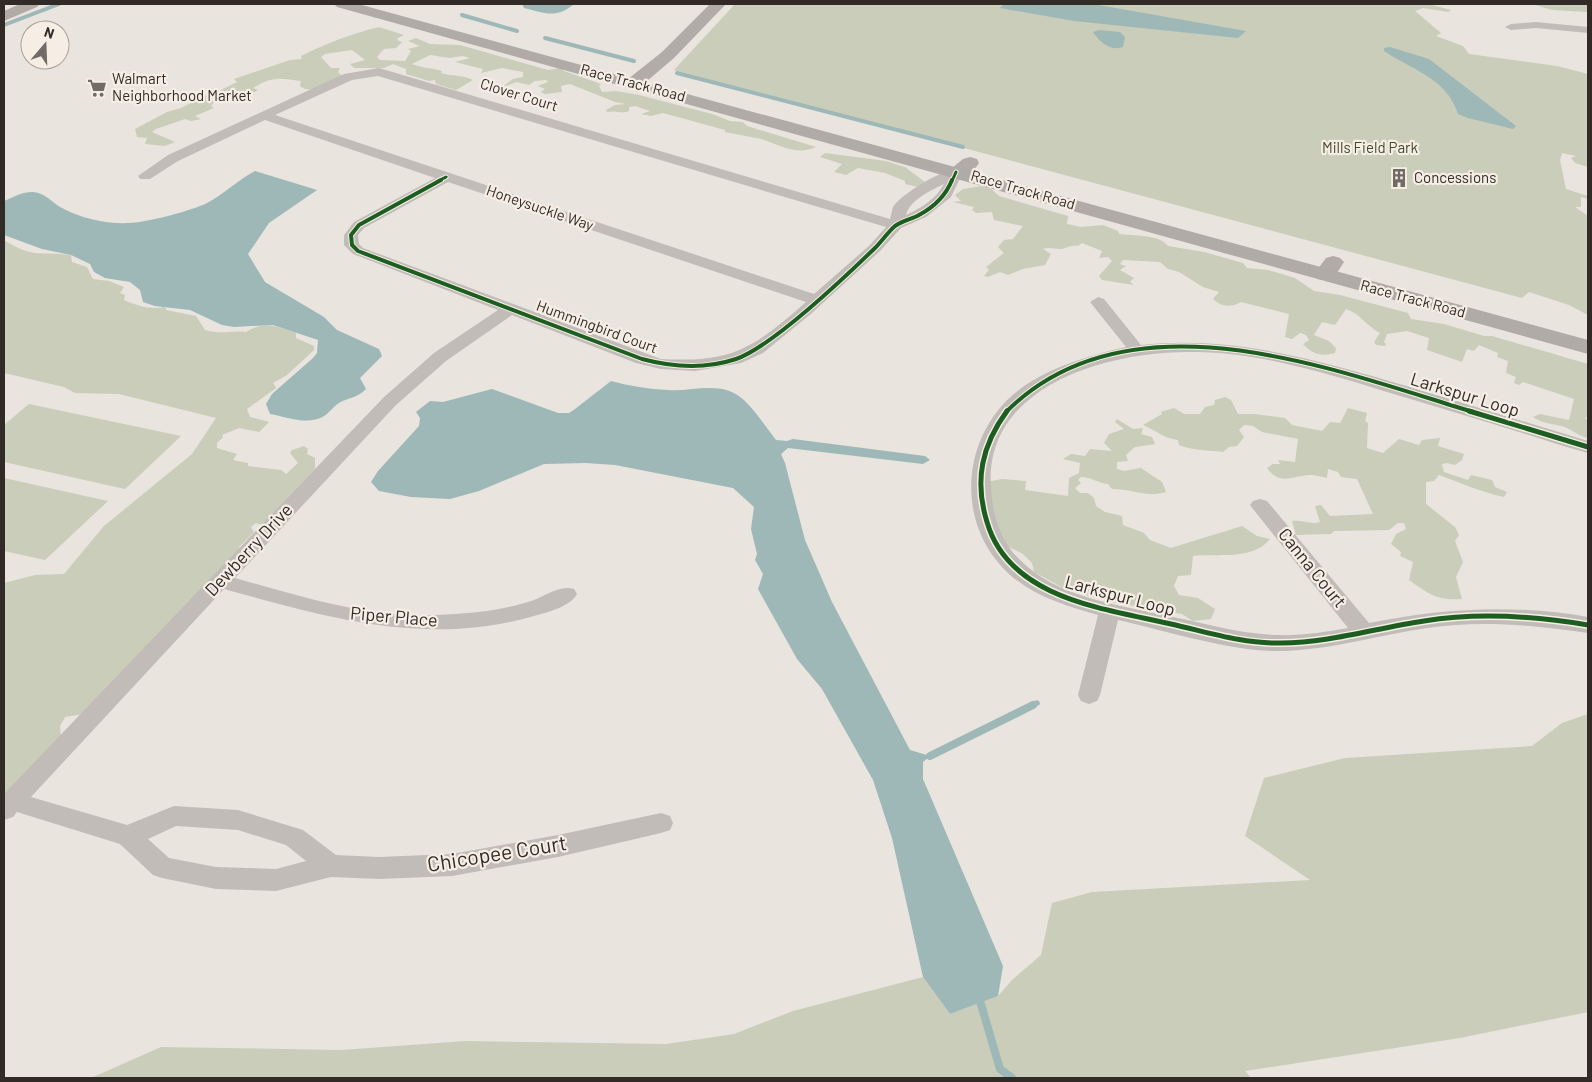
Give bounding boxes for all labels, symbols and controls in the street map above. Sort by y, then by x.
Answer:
north arrow [20,20,70,70]
text: N [42,23,57,42]
street label: Race Track Road [579,59,688,105]
place label: Walmart Neighborhood Market [112,69,252,104]
street label: Clover Court [478,74,560,114]
supermarket icon: Walmart Neighborhood Market [86,77,108,99]
park label: Mills Field Park [1322,138,1419,156]
street label: Race Track Road [969,166,1078,213]
building icon: Concessions [1388,167,1410,189]
place label: Concessions [1414,168,1496,186]
street label: Honeysuckle Way [484,180,596,234]
street label: Race Track Road [1359,275,1468,321]
street label: Hummingbird Court [534,296,660,356]
street label: Larkspur Loop [1408,367,1523,421]
street label: Dewberry Drive [200,499,297,600]
street label: Canna Court [1274,523,1352,612]
street label: Larkspur Loop [1063,570,1178,620]
street label: Piper Place [349,601,439,631]
street label: Chicopee Court [425,829,568,876]

